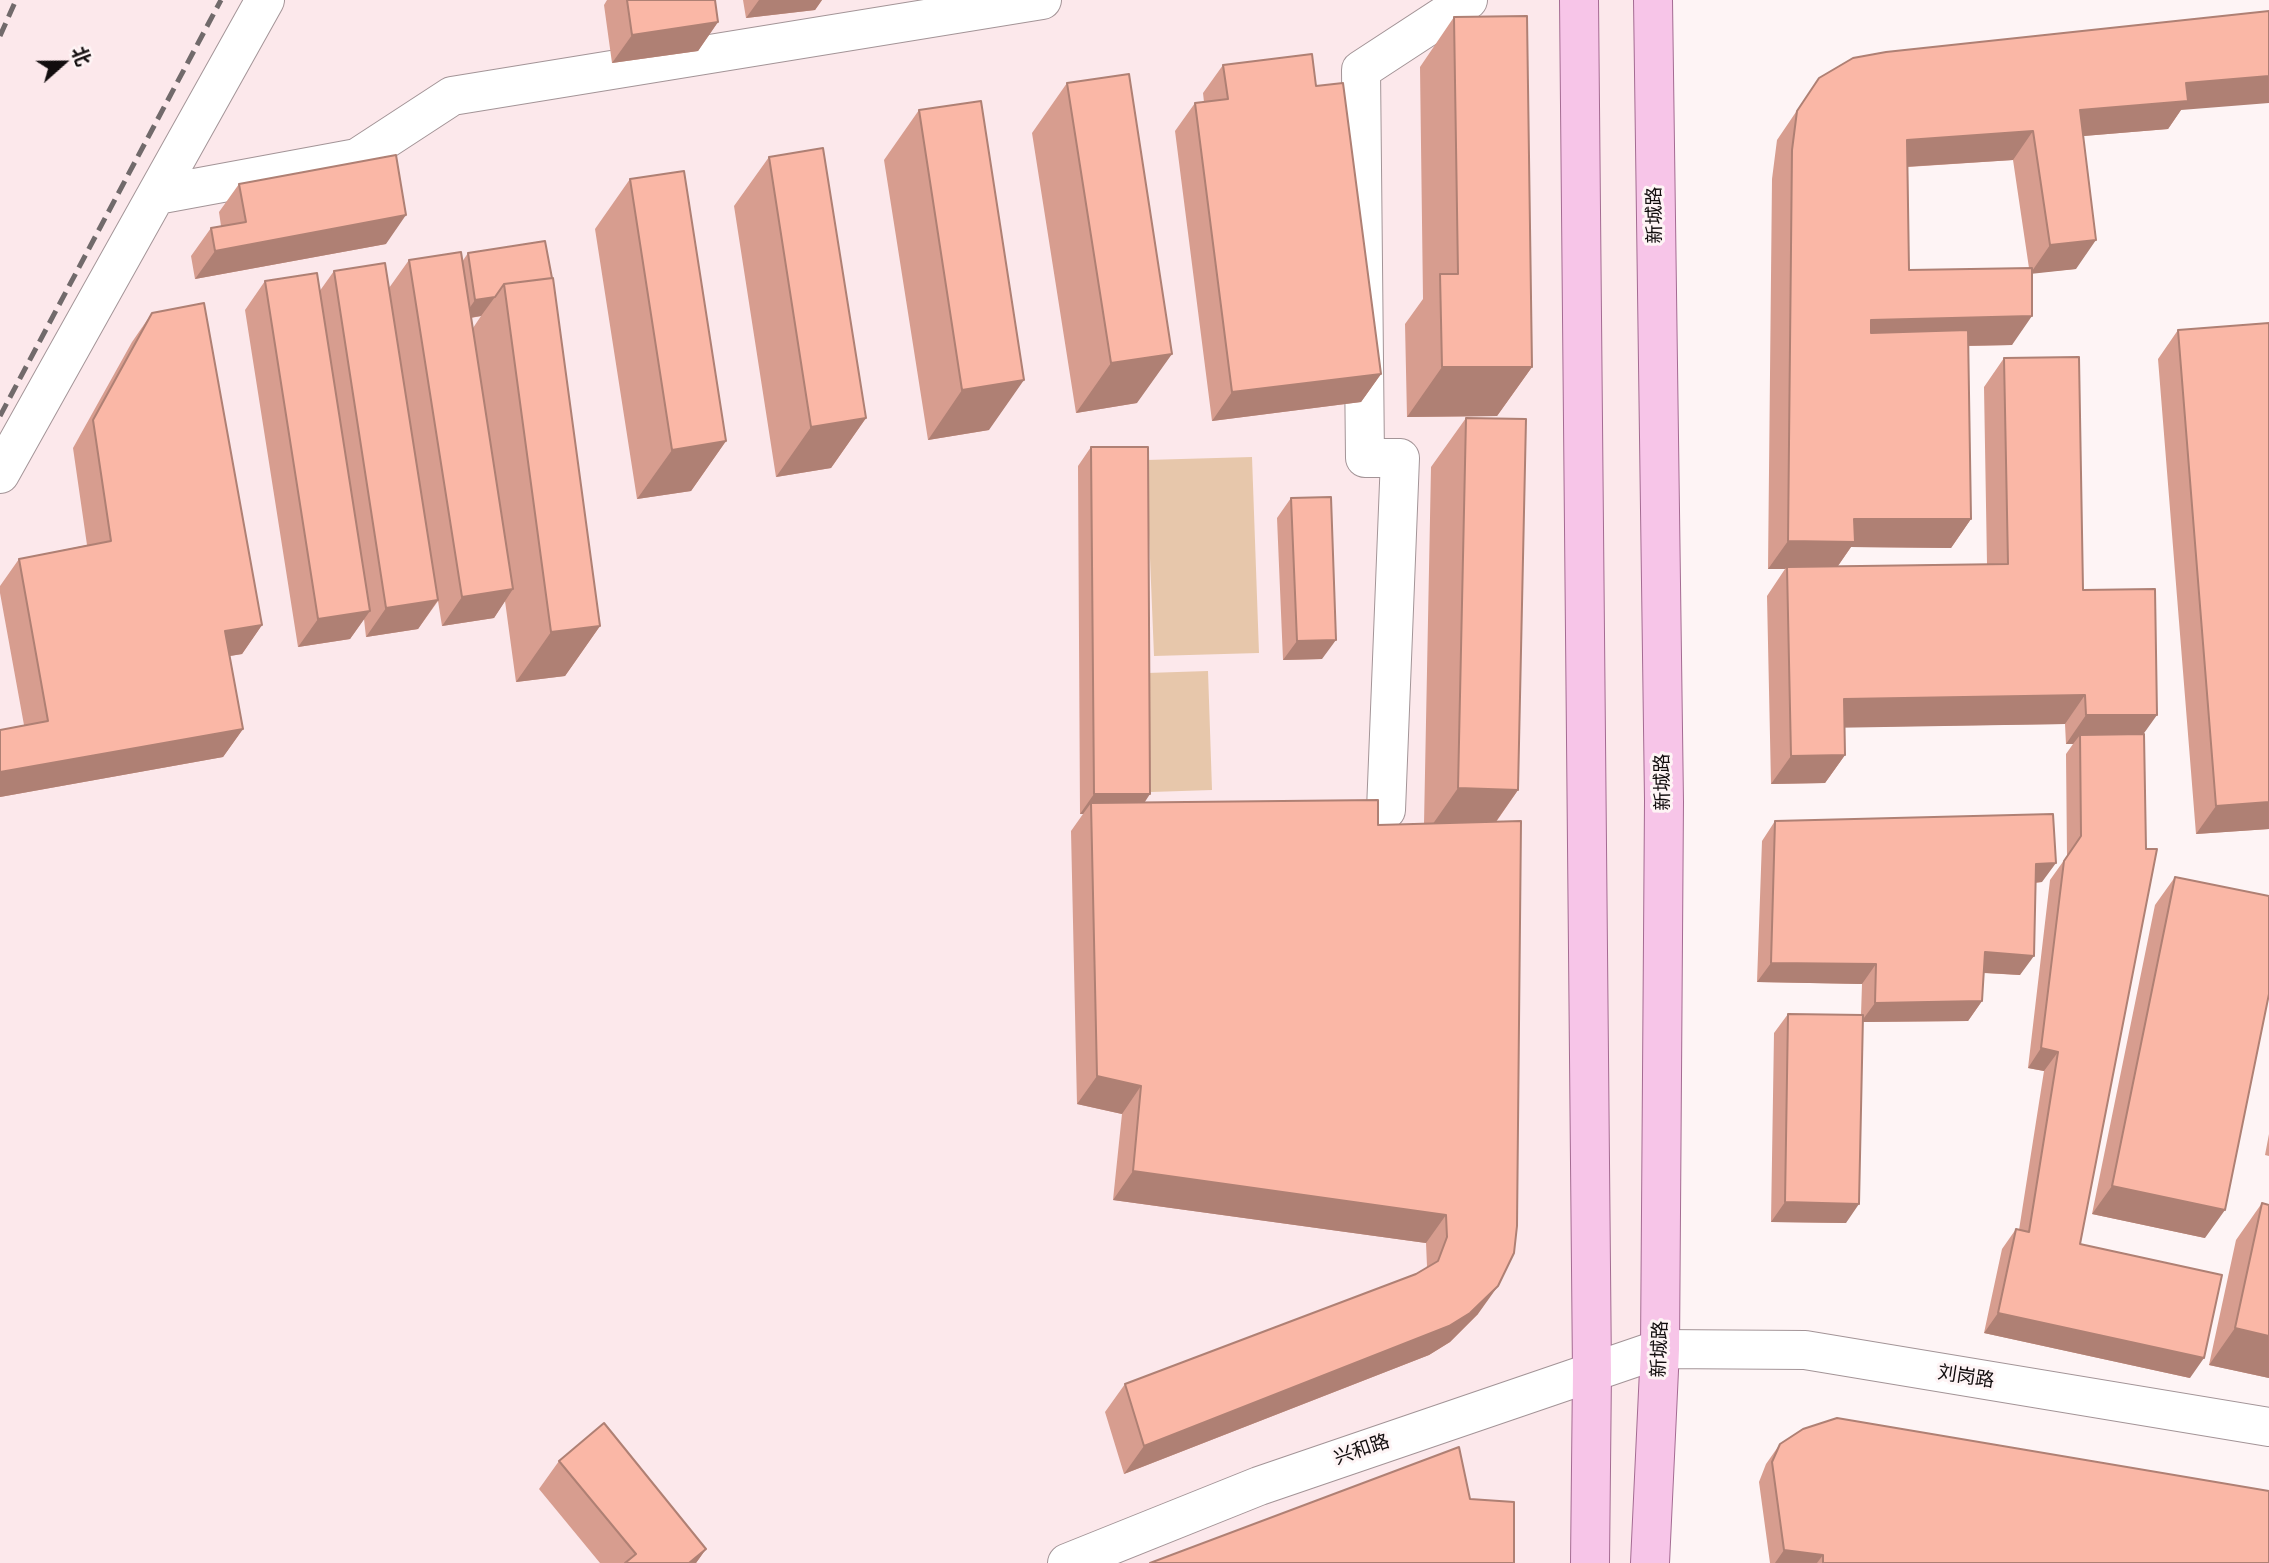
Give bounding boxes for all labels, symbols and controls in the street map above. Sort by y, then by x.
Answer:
north arrow [28,28,98,98]
text: 北 [66,42,99,69]
street label: 新城路 [1643,186,1667,244]
street label: 新城路 [1651,753,1675,811]
street label: 新城路 [1648,1320,1672,1378]
street label: 刘岗路 [1936,1361,1996,1393]
street label: 兴和路 [1331,1430,1393,1470]

